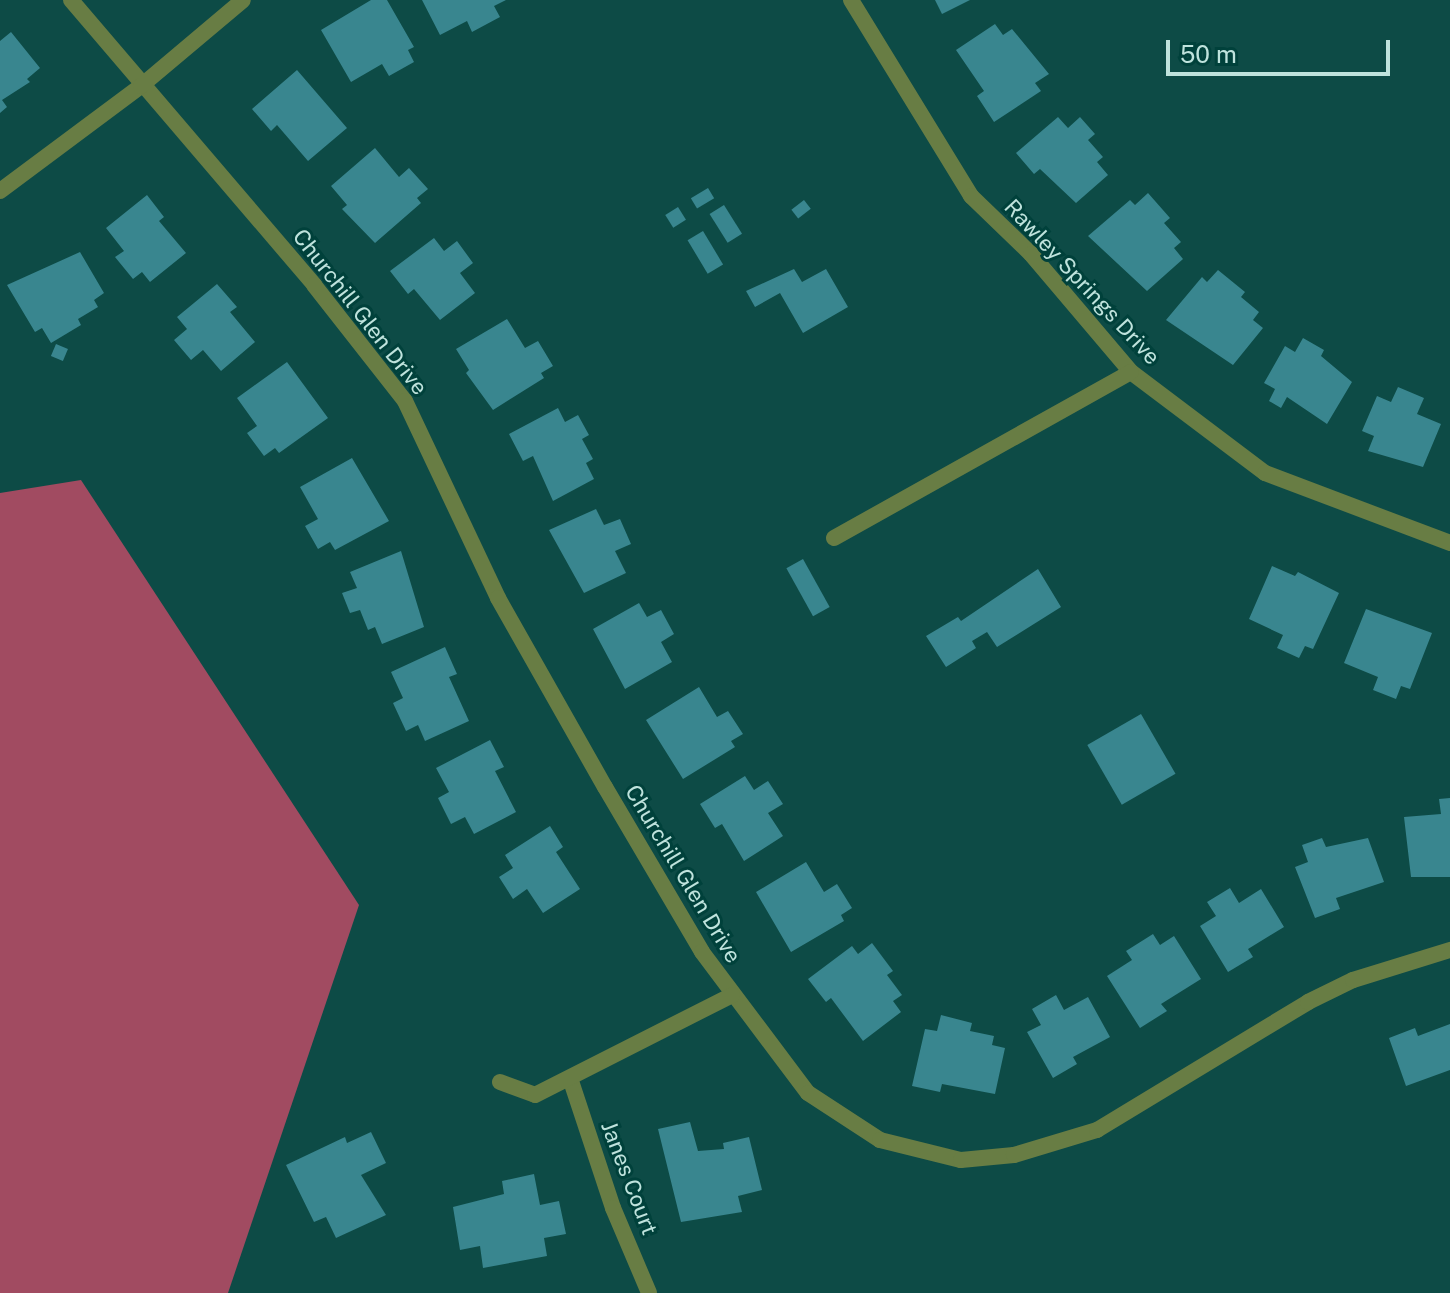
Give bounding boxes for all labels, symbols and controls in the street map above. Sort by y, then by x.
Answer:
scale bar [1170,24,1394,74]
text: 50 m [1180,40,1237,68]
street label: Rawley Springs Drive [999,194,1165,370]
street label: Churchill Glen Drive [287,224,433,400]
street label: Churchill Glen Drive [619,780,747,968]
street label: Janes Court [595,1117,663,1239]

